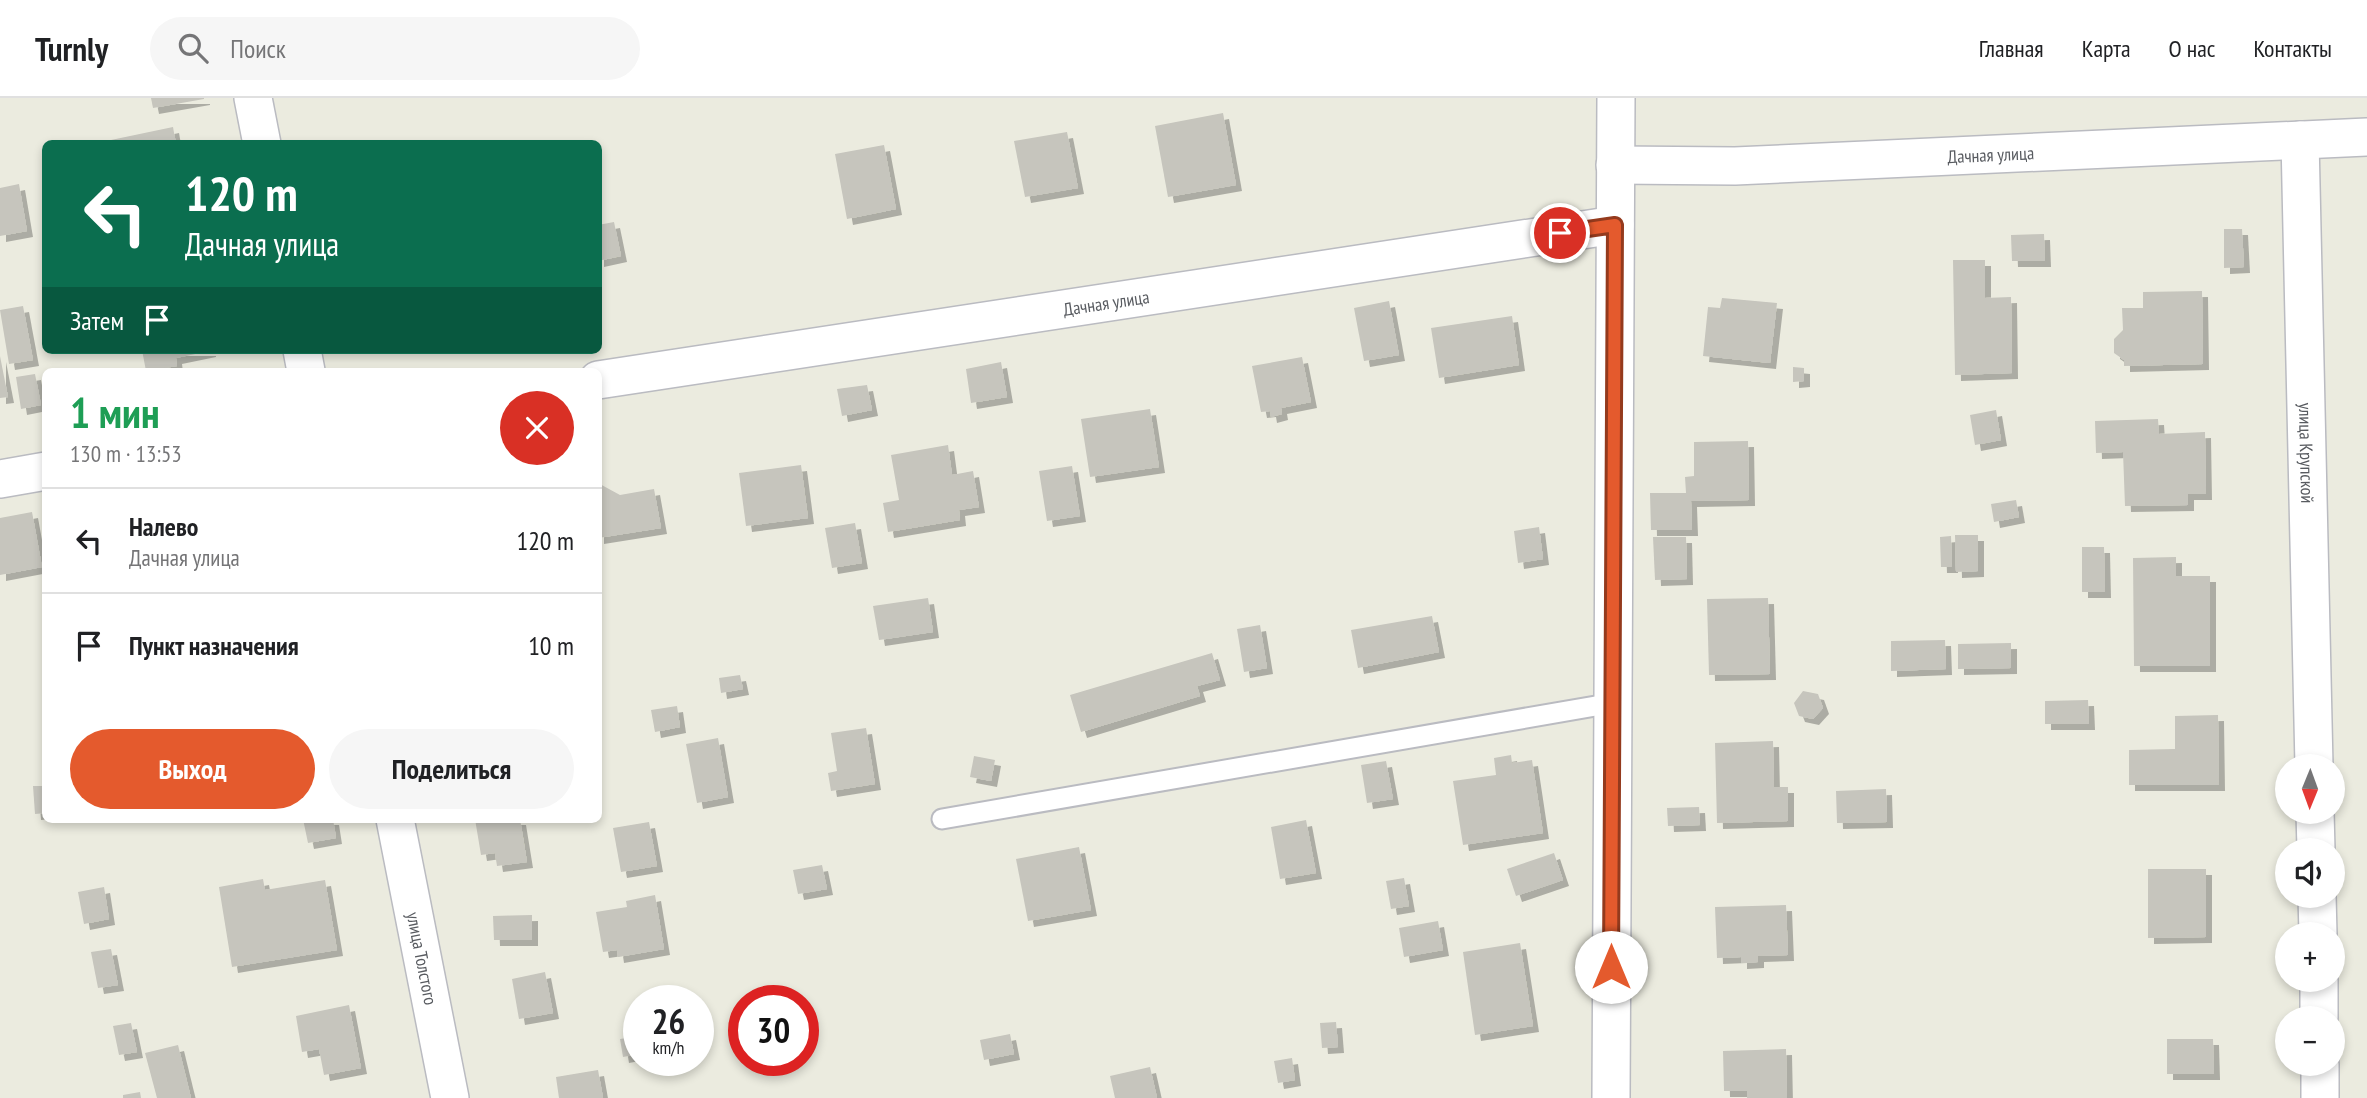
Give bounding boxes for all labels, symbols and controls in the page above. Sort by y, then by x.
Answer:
search box [150,17,640,80]
text: Turnly [35,27,108,70]
icon: search [174,29,212,67]
text: Поиск [230,32,286,65]
text: Главная [1979,33,2044,64]
text: Карта [2082,33,2131,64]
text: О нас [2169,33,2215,64]
text: Контакты [2253,33,2332,64]
street label: Дачная улица [1947,141,2035,168]
text: 120 m [185,161,298,225]
icon: left [70,168,161,259]
pin [1530,203,1590,263]
icon: arrive [1541,214,1579,252]
text: Дачная улица [185,223,339,265]
street label: Дачная улица [1062,285,1151,320]
icon: arrive [138,301,176,339]
text: Затем [70,304,124,337]
text: 1 мин [70,385,160,440]
button: close [500,391,574,465]
street label: улица Крупской [2294,402,2320,504]
text: 130 m · 13:53 [70,439,182,468]
text: Налево [129,510,198,543]
icon: left [70,522,108,560]
text: 120 m [516,524,574,557]
text: Дачная улица [129,543,240,572]
icon: arrive [70,627,108,665]
text: Пункт назначения [129,629,299,662]
text: 10 m [528,629,574,662]
button: Выход [70,729,315,809]
button: Поделиться [329,729,574,809]
north arrow [2275,754,2345,824]
map controls [2275,754,2345,1076]
button: sound [2275,838,2345,908]
street label: улица Толстого [402,910,443,1007]
button: + [2275,922,2345,992]
position arrow [1574,930,1648,1004]
speed limit sign: 30 [728,985,819,1076]
text: 26 [652,998,685,1044]
button: − [2275,1006,2345,1076]
text: km/h [653,1036,684,1059]

